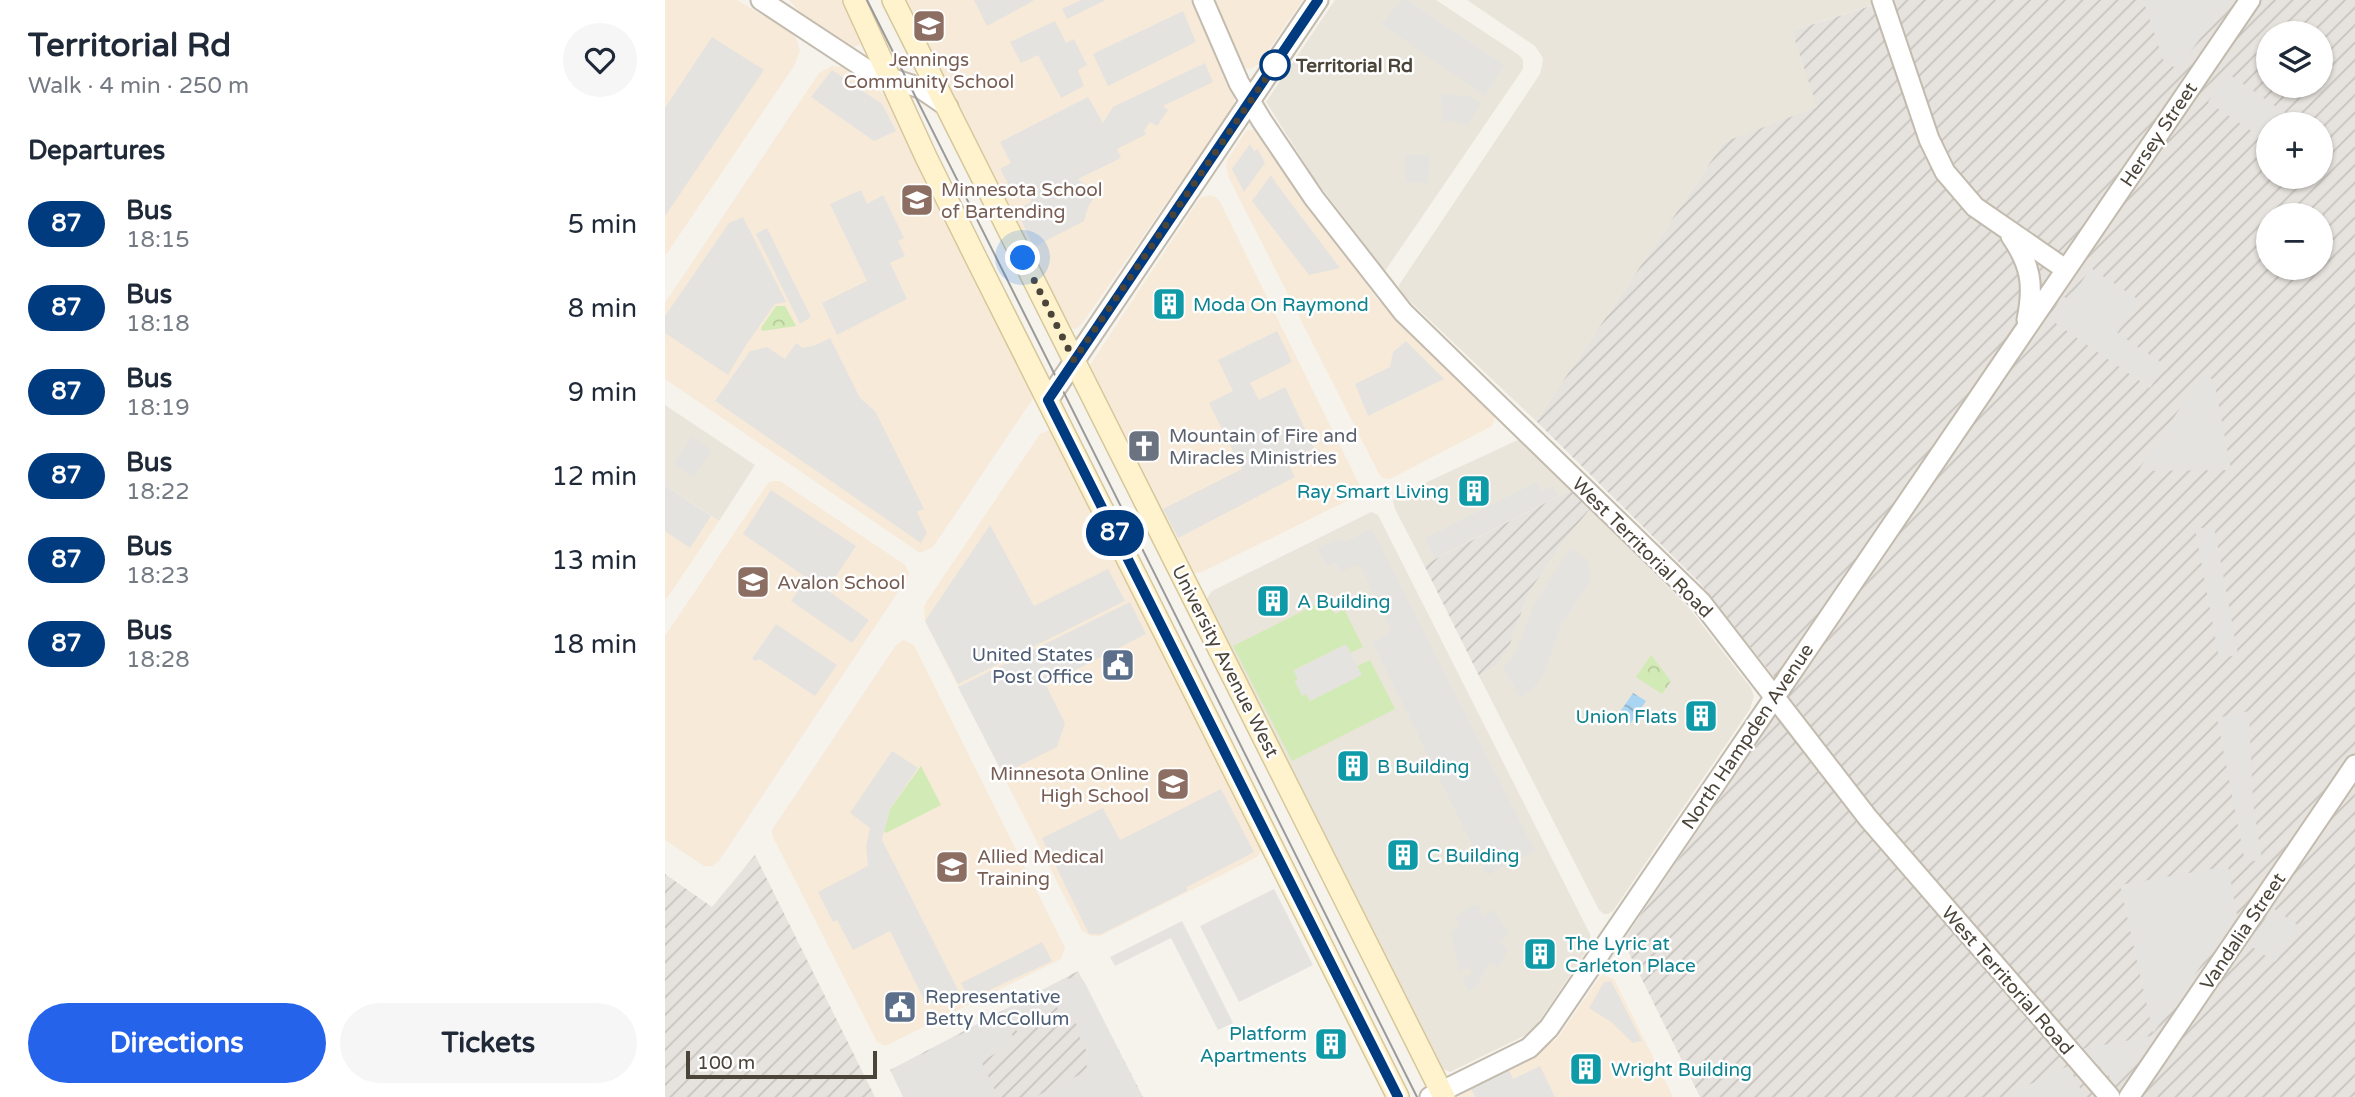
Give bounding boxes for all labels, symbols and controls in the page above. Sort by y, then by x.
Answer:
school or university icon: Jennings Community School [910,7,948,45]
map controls [2256,21,2333,280]
button: layers [2256,21,2333,98]
button: heart [563,23,637,97]
text: Territorial Rd [28,26,231,65]
place label: Jennings Community School [844,49,1014,93]
marker: Territorial Rd [1260,50,1290,80]
place label: Territorial Rd [1295,55,1413,77]
text: Walk · 4 min · 250 m [28,72,249,100]
street label: Hersey Street [2116,78,2202,191]
button: + [2256,112,2333,189]
text: Departures [28,135,165,166]
place label: Minnesota School of Bartending [941,179,1103,223]
school or university icon: Minnesota School of Bartending [898,181,936,219]
text: Bus [126,195,172,226]
button: − [2256,203,2333,280]
text: 87 [51,209,82,238]
text: 5 min [568,209,637,240]
text: 18:15 [126,226,190,254]
your location [1005,240,1040,275]
text: Bus [126,279,172,310]
building icon: Moda On Raymond [1150,285,1188,323]
text: 87 [51,293,82,322]
text: 8 min [568,293,637,324]
place label: Moda On Raymond [1193,294,1369,316]
text: 18:18 [126,310,190,338]
text: Bus [126,363,172,394]
text: 87 [51,377,82,406]
text: 9 min [568,377,637,408]
text: 18:19 [126,394,190,422]
place label: Mountain of Fire and Miracles Ministries [1169,425,1357,469]
church icon: Mountain of Fire and Miracles Ministries [1125,427,1163,465]
text: Bus [126,447,172,478]
text: 87 [51,461,82,490]
text: 12 min [551,461,637,492]
building icon: Ray Smart Living [1455,472,1493,510]
street label: West Territorial Road [1568,473,1717,622]
text: 18:22 [126,478,190,506]
place label: Ray Smart Living [1297,481,1449,503]
line badge: 87 [1084,510,1147,556]
text: 87 [1100,518,1130,547]
text: Bus [126,531,172,562]
text: 87 [51,545,82,574]
text: 13 min [551,545,637,576]
text: 18:23 [126,562,190,590]
street label: University Avenue West [1167,562,1283,761]
school or university icon: Avalon School [734,563,772,601]
place label: Avalon School [777,572,905,594]
building icon: A Building [1254,582,1292,620]
place label: A Building [1297,591,1390,613]
text: Bus [126,615,172,646]
text: 87 [51,629,82,658]
text: 18 min [551,629,637,660]
street label: North Hampden Avenue [1677,639,1818,834]
place label: United States Post Office [972,644,1093,688]
text: 18:28 [126,646,190,674]
public building icon: United States Post Office [1099,646,1137,684]
building icon: Union Flats [1682,697,1720,735]
place label: Union Flats [1576,706,1677,728]
building icon: B Building [1334,747,1372,785]
place label: B Building [1377,756,1469,778]
place label: Minnesota Online High School [990,763,1149,807]
school or university icon: Minnesota Online High School [1154,765,1192,803]
building icon: C Building [1384,836,1422,874]
place label: C Building [1427,845,1520,867]
place label: Allied Medical Training [977,846,1104,890]
school or university icon: Allied Medical Training [933,848,971,886]
street label: Vandalia Street [2196,869,2290,994]
street label: West Territorial Road [1937,902,2078,1059]
place label: The Lyric at Carleton Place [1565,933,1696,977]
building icon: The Lyric at Carleton Place [1521,935,1559,973]
place label: Representative Betty McCollum [925,986,1069,1030]
public building icon: Representative Betty McCollum [881,988,919,1026]
button: Directions [28,1003,326,1083]
button: Tickets [340,1003,637,1083]
place label: Platform Apartments [1200,1023,1307,1067]
building icon: Platform Apartments [1312,1025,1350,1063]
scale bar [686,1048,877,1080]
building icon: Wright Building [1567,1050,1605,1088]
text: 100 m [697,1052,755,1074]
place label: Wright Building [1611,1059,1752,1081]

